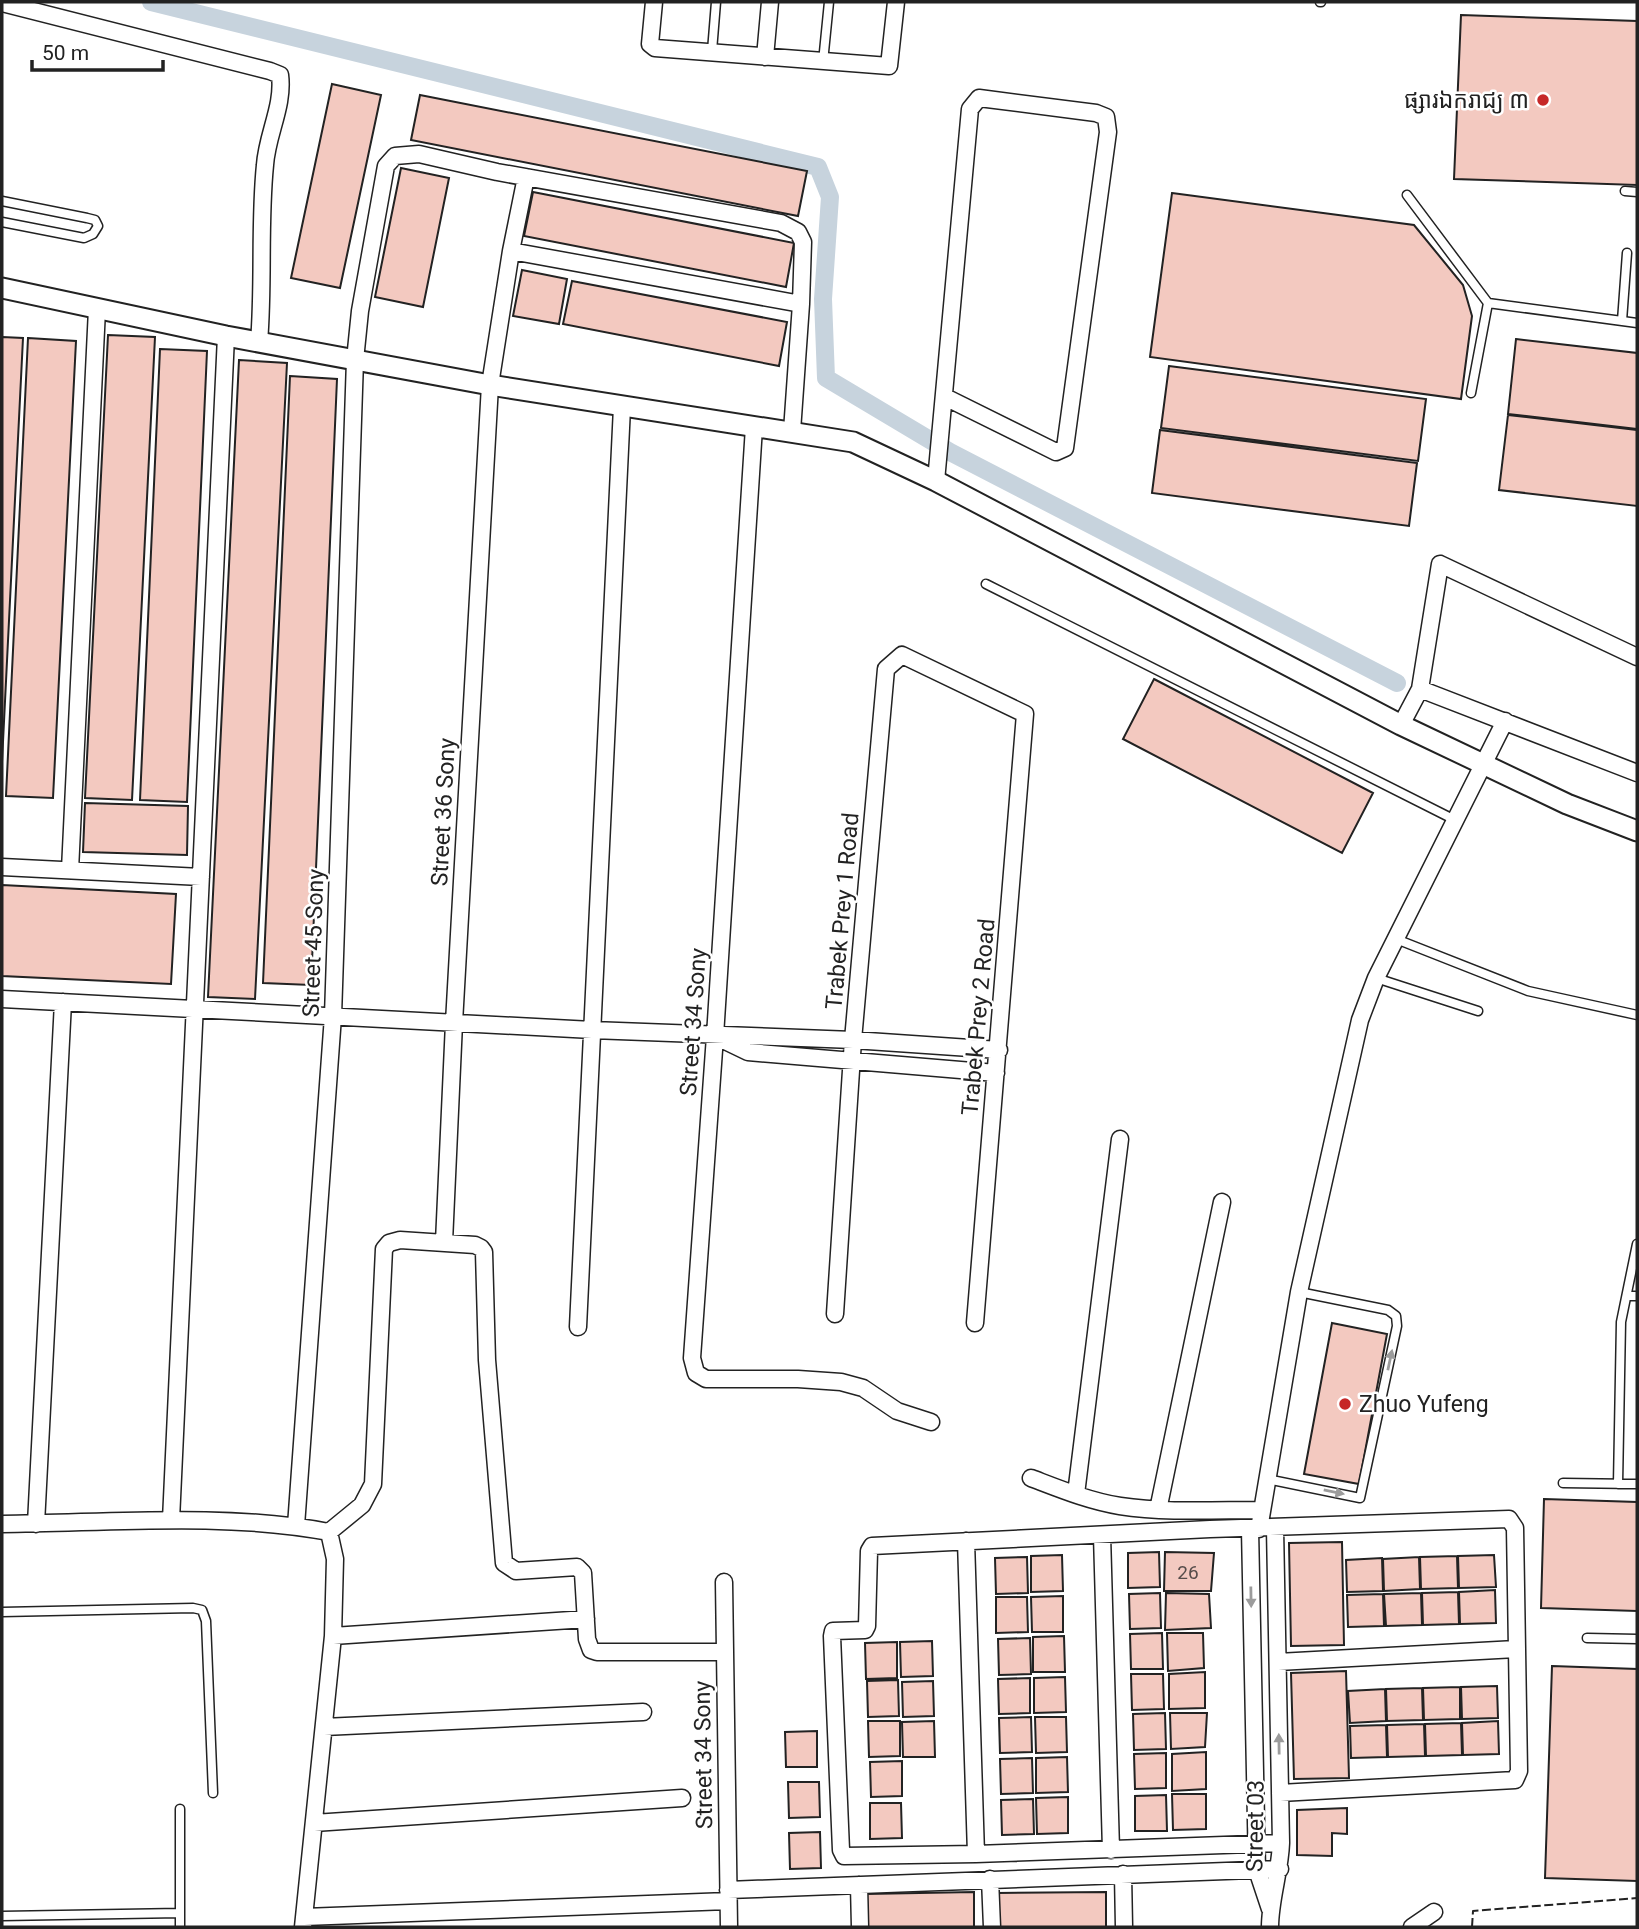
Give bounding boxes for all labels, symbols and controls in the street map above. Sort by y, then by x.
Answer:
scale bar [32,28,163,72]
text: 50 m [42,41,89,65]
place label: ផ្សារឯករាជ្យ ៣ [1404,87,1529,114]
marker: ផ្សារឯករាជ្យ ៣ [1535,92,1551,108]
street label: Street 36 Sony [426,737,461,887]
street label: Trabek Prey 1 Road [820,812,865,1011]
street label: Street 45 Sony [297,868,330,1018]
street label: Trabek Prey 2 Road [956,918,1001,1117]
street label: Street 34 Sony [675,947,712,1097]
one-way arrow [1384,1349,1395,1371]
place label: Zhuo Yufeng [1359,1391,1489,1418]
marker: Zhuo Yufeng [1337,1396,1353,1412]
one-way arrow [1323,1487,1345,1498]
house number: 26 [1177,1561,1199,1584]
one-way arrow [1246,1587,1257,1609]
street label: Street 34 Sony [689,1681,718,1829]
one-way arrow [1273,1733,1285,1755]
street label: Street 03 [1241,1780,1270,1872]

